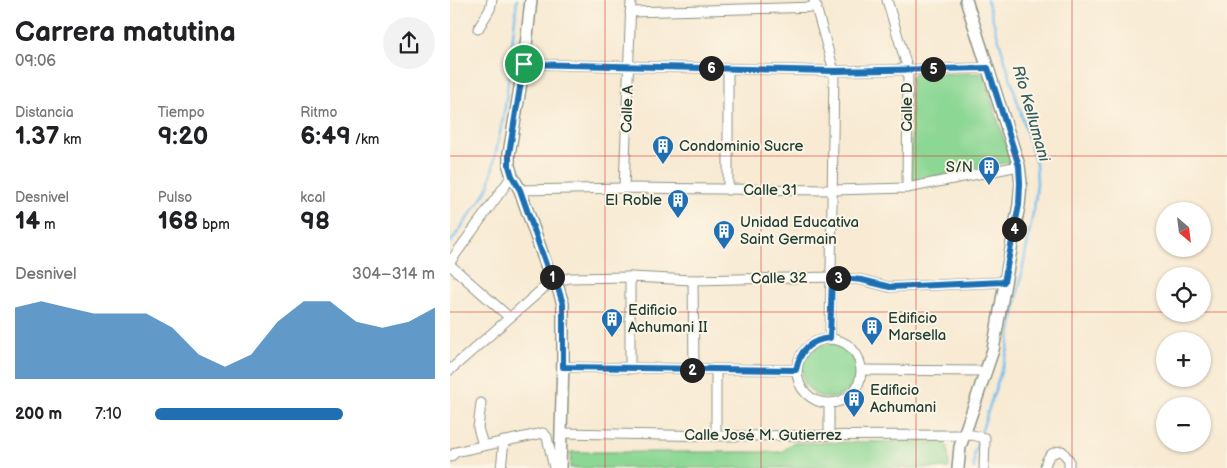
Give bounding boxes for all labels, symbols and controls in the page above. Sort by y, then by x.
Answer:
text: Carrera matutina [15,16,236,49]
button: share [383,17,435,69]
pin [503,43,545,85]
icon: arrive [510,50,538,78]
text: 09:06 [15,52,56,71]
pin: 6 [698,56,724,80]
pin: 5 [920,56,946,82]
text: 6 [707,60,716,77]
text: 5 [929,61,938,78]
water label: Río Kellumani [1008,63,1054,165]
street label: Calle D [898,82,917,132]
street label: Calle A [617,84,638,133]
text: Distancia [15,104,74,121]
text: Tiempo [158,104,205,121]
text: Ritmo [300,104,337,121]
text: 1.37 [15,121,59,152]
text: 9:20 [158,121,208,152]
text: 6:49 [300,121,351,152]
text: km [59,131,82,148]
text: /km [351,131,379,148]
building icon: Condominio Sucre [651,134,675,165]
place label: Condominio Sucre [679,137,803,156]
building icon: S/N [977,155,1001,186]
place label: S/N [946,158,973,177]
street label: Calle 31 [743,181,797,200]
building icon: El Roble [666,188,690,219]
text: Desnivel [15,189,69,206]
text: Pulso [158,189,192,206]
text: kcal [300,189,325,206]
place label: El Roble [605,191,662,210]
north arrow [1156,202,1211,258]
map controls [1156,202,1211,452]
text: 14 [15,206,40,237]
text: 168 [158,206,198,237]
text: 98 [300,206,330,237]
place label: Unidad Educativa Saint Germain [740,213,859,249]
text: m [40,216,56,233]
text: bpm [198,216,230,233]
pin: 4 [1002,216,1026,242]
building icon: Unidad Educativa Saint Germain [712,219,736,250]
text: 4 [1010,221,1019,238]
pin: 1 [540,264,564,290]
text: Desnivel [15,265,77,284]
text: 304–314 m [352,265,435,284]
pin: 3 [826,266,850,290]
button: locate [1156,267,1211,322]
text: 1 [550,269,555,286]
street label: Calle 32 [750,269,808,288]
text: 3 [834,270,843,287]
place label: Edificio Achumani II [628,301,708,337]
building icon: Edificio Achumani II [600,307,624,338]
place label: Edificio Marsella [888,309,946,345]
building icon: Edificio Marsella [860,315,884,346]
button: + [1156,332,1211,387]
pin: 2 [680,358,704,382]
text: 2 [688,362,697,379]
place label: Edificio Achumani [870,381,936,417]
building icon: Edificio Achumani [842,387,866,418]
button: − [1156,397,1211,452]
text: 200 m [15,405,62,424]
text: 7:10 [95,405,122,424]
street label: Calle José M. Gutierrez [684,426,843,445]

